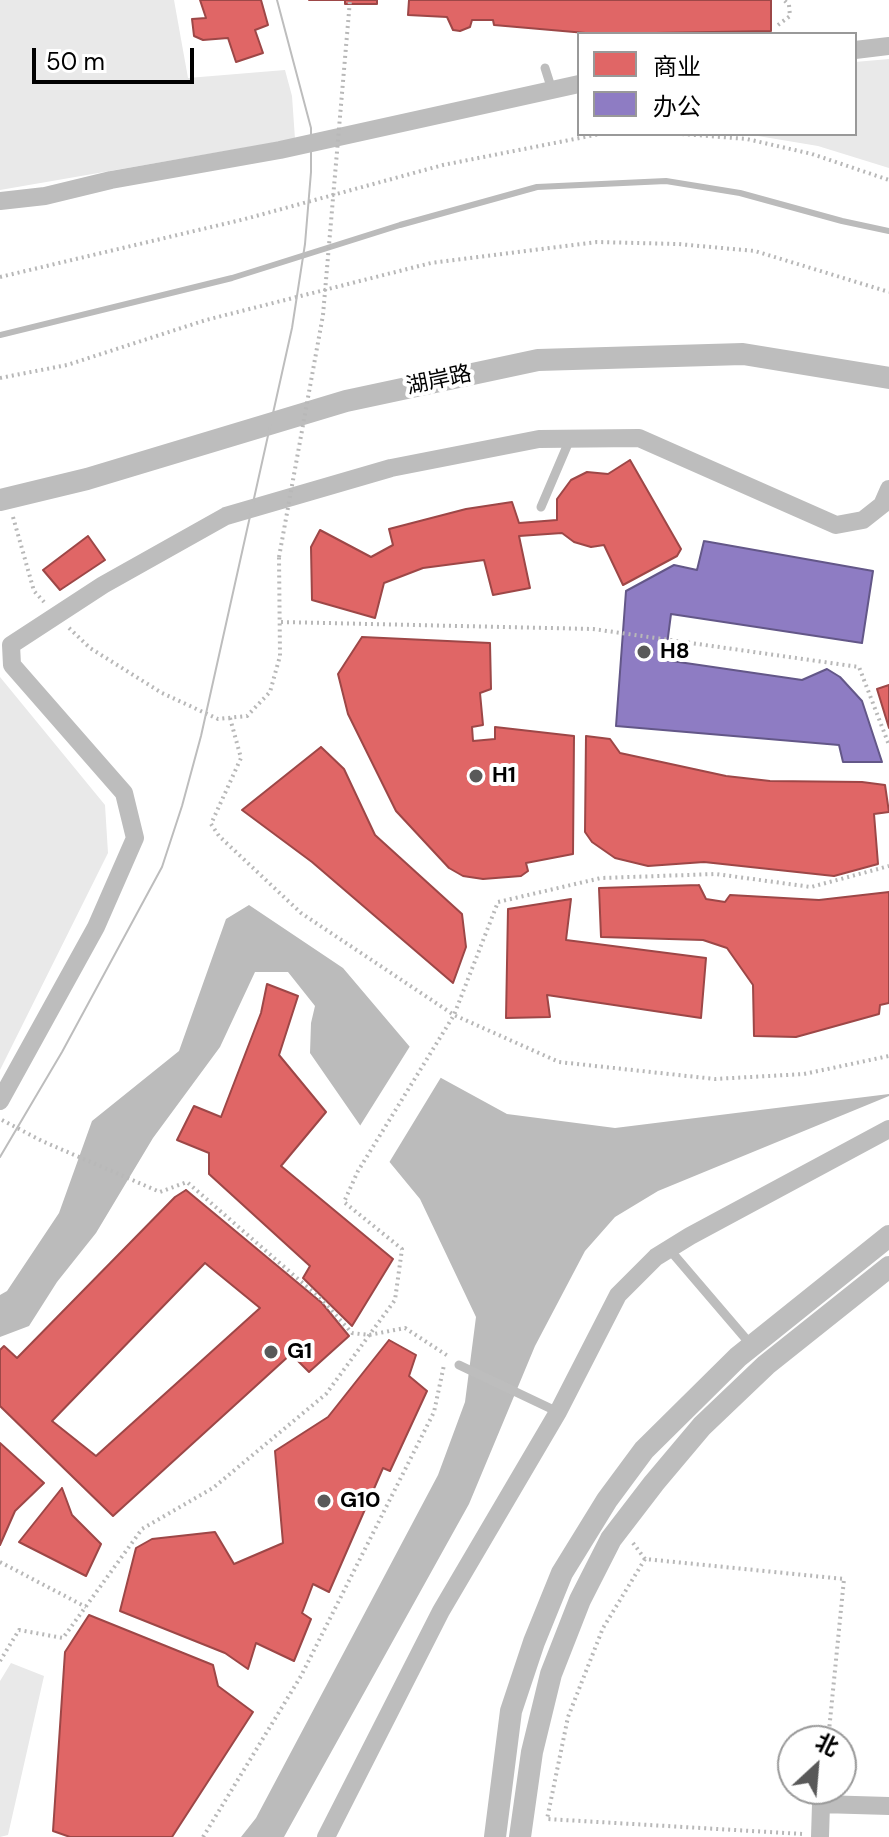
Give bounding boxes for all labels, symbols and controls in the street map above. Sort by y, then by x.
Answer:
scale bar [36,32,198,82]
legend [577,32,857,136]
text: 50 m [46,46,105,77]
text: 商业 [653,51,701,82]
text: 办公 [653,91,701,122]
street label: 湖岸路 [404,361,474,401]
place label: H8 [660,639,690,665]
marker: H8 [635,643,653,661]
place label: H1 [492,763,516,789]
marker: H1 [467,767,485,785]
place label: G1 [287,1339,312,1365]
marker: G1 [262,1343,280,1361]
place label: G10 [340,1488,381,1514]
marker: G10 [315,1492,333,1510]
north arrow [777,1725,857,1805]
text: 北 [811,1727,843,1763]

